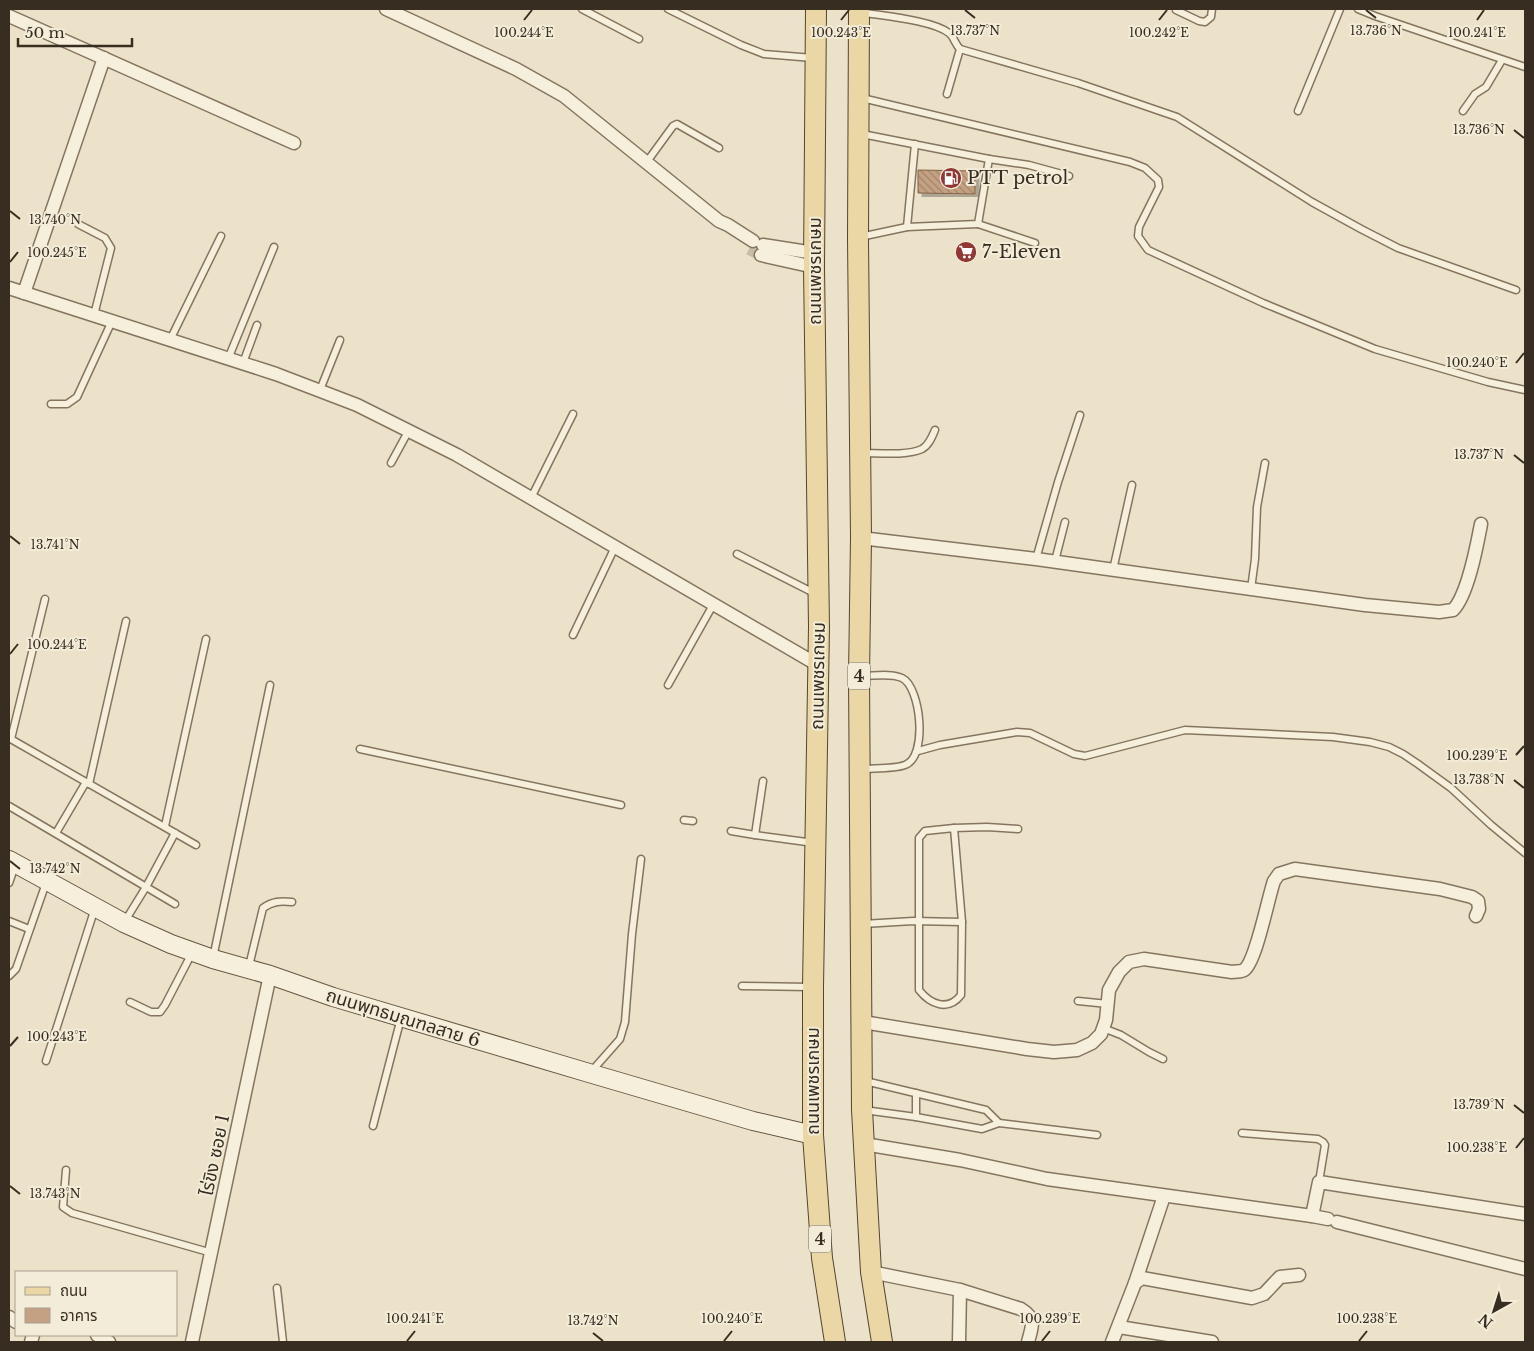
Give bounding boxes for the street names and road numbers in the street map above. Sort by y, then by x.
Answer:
street label: ถนนเพชรเกษม [804,217,826,325]
street label: ถนนเพชรเกษม [806,622,830,730]
road number: 4 [848,662,870,689]
street label: ถนนพุทธมณฑลสาย 6 [323,984,483,1052]
street label: ถนนเพชรเกษม [802,1027,824,1135]
street label: ไร่ขิง ซอย 1 [195,1112,234,1199]
road number: 4 [809,1226,831,1252]

